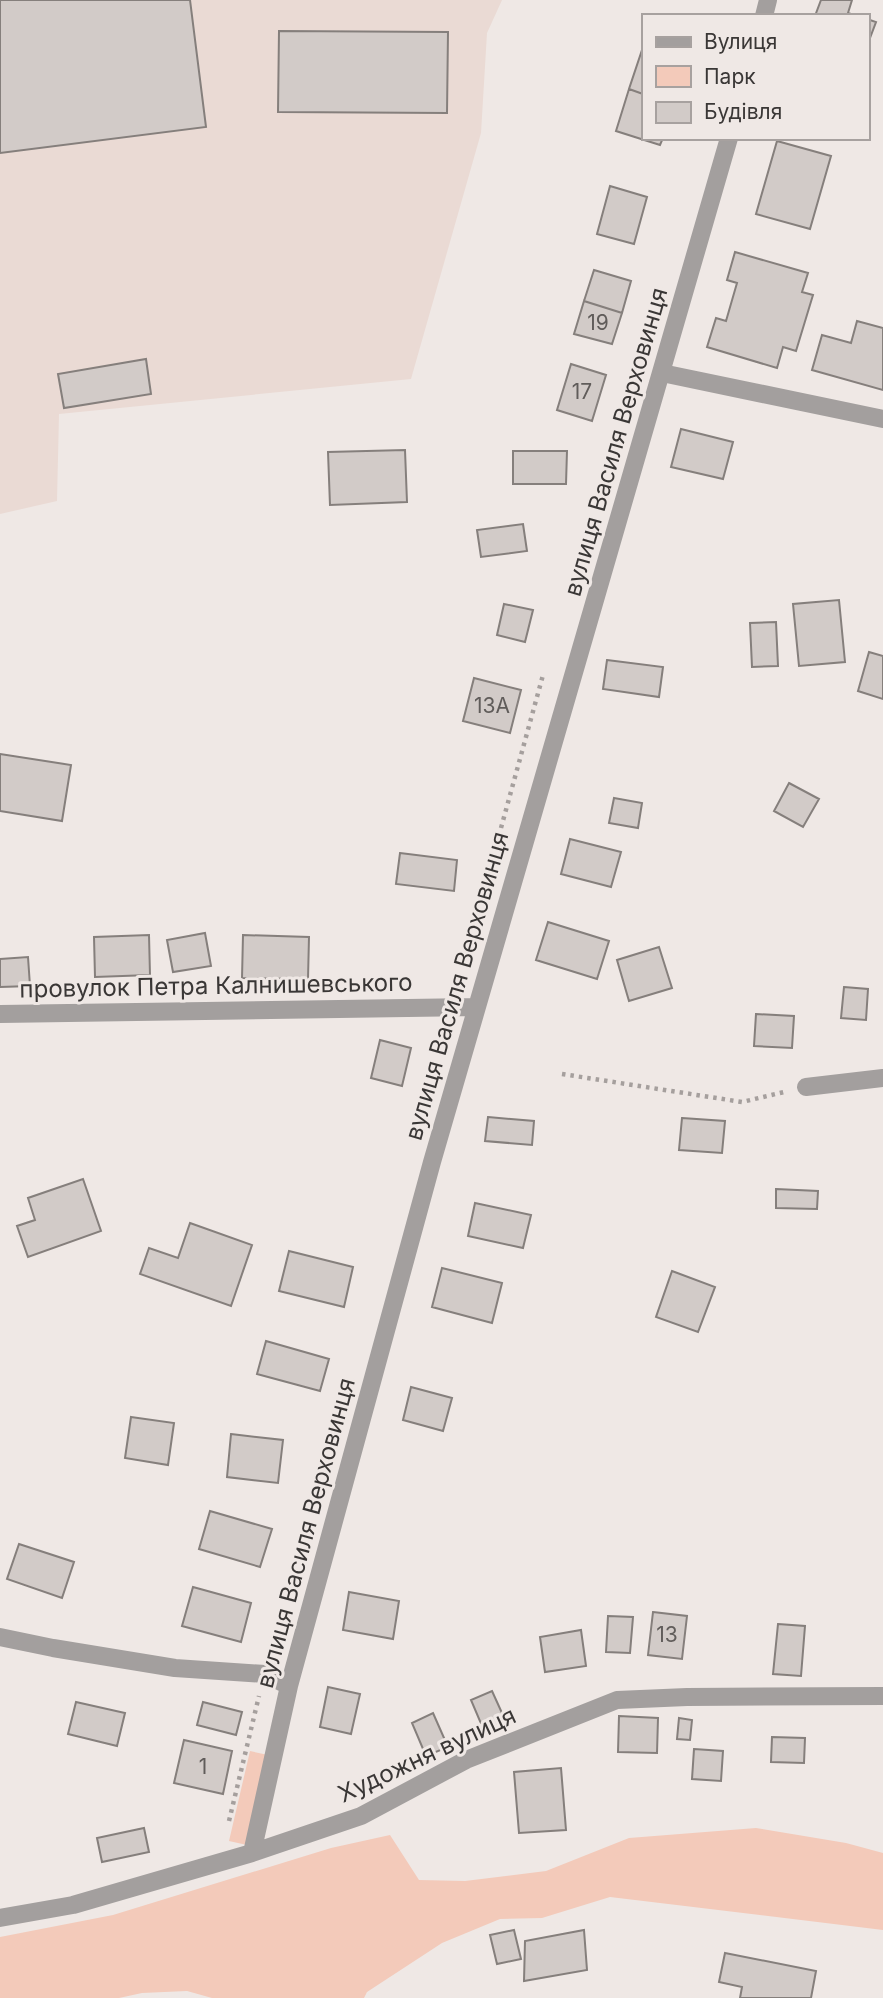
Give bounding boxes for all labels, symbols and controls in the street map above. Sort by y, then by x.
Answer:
legend [642,14,869,140]
text: Вулиця [704,29,777,54]
text: Парк [704,64,756,89]
text: Будівля [704,99,782,124]
street label: вулиця Василя Верховинця [558,284,674,599]
house number: 19 [587,310,609,335]
house number: 17 [572,379,592,404]
house number: 13А [474,693,510,718]
street label: вулиця Василя Верховинця [399,828,515,1143]
street label: провулок Петра Калнишевського [19,968,413,1003]
street label: вулиця Василя Верховинця [250,1375,361,1691]
house number: 13 [656,1622,678,1647]
street label: Художня вулиця [333,1701,520,1808]
house number: 1 [199,1754,207,1779]

